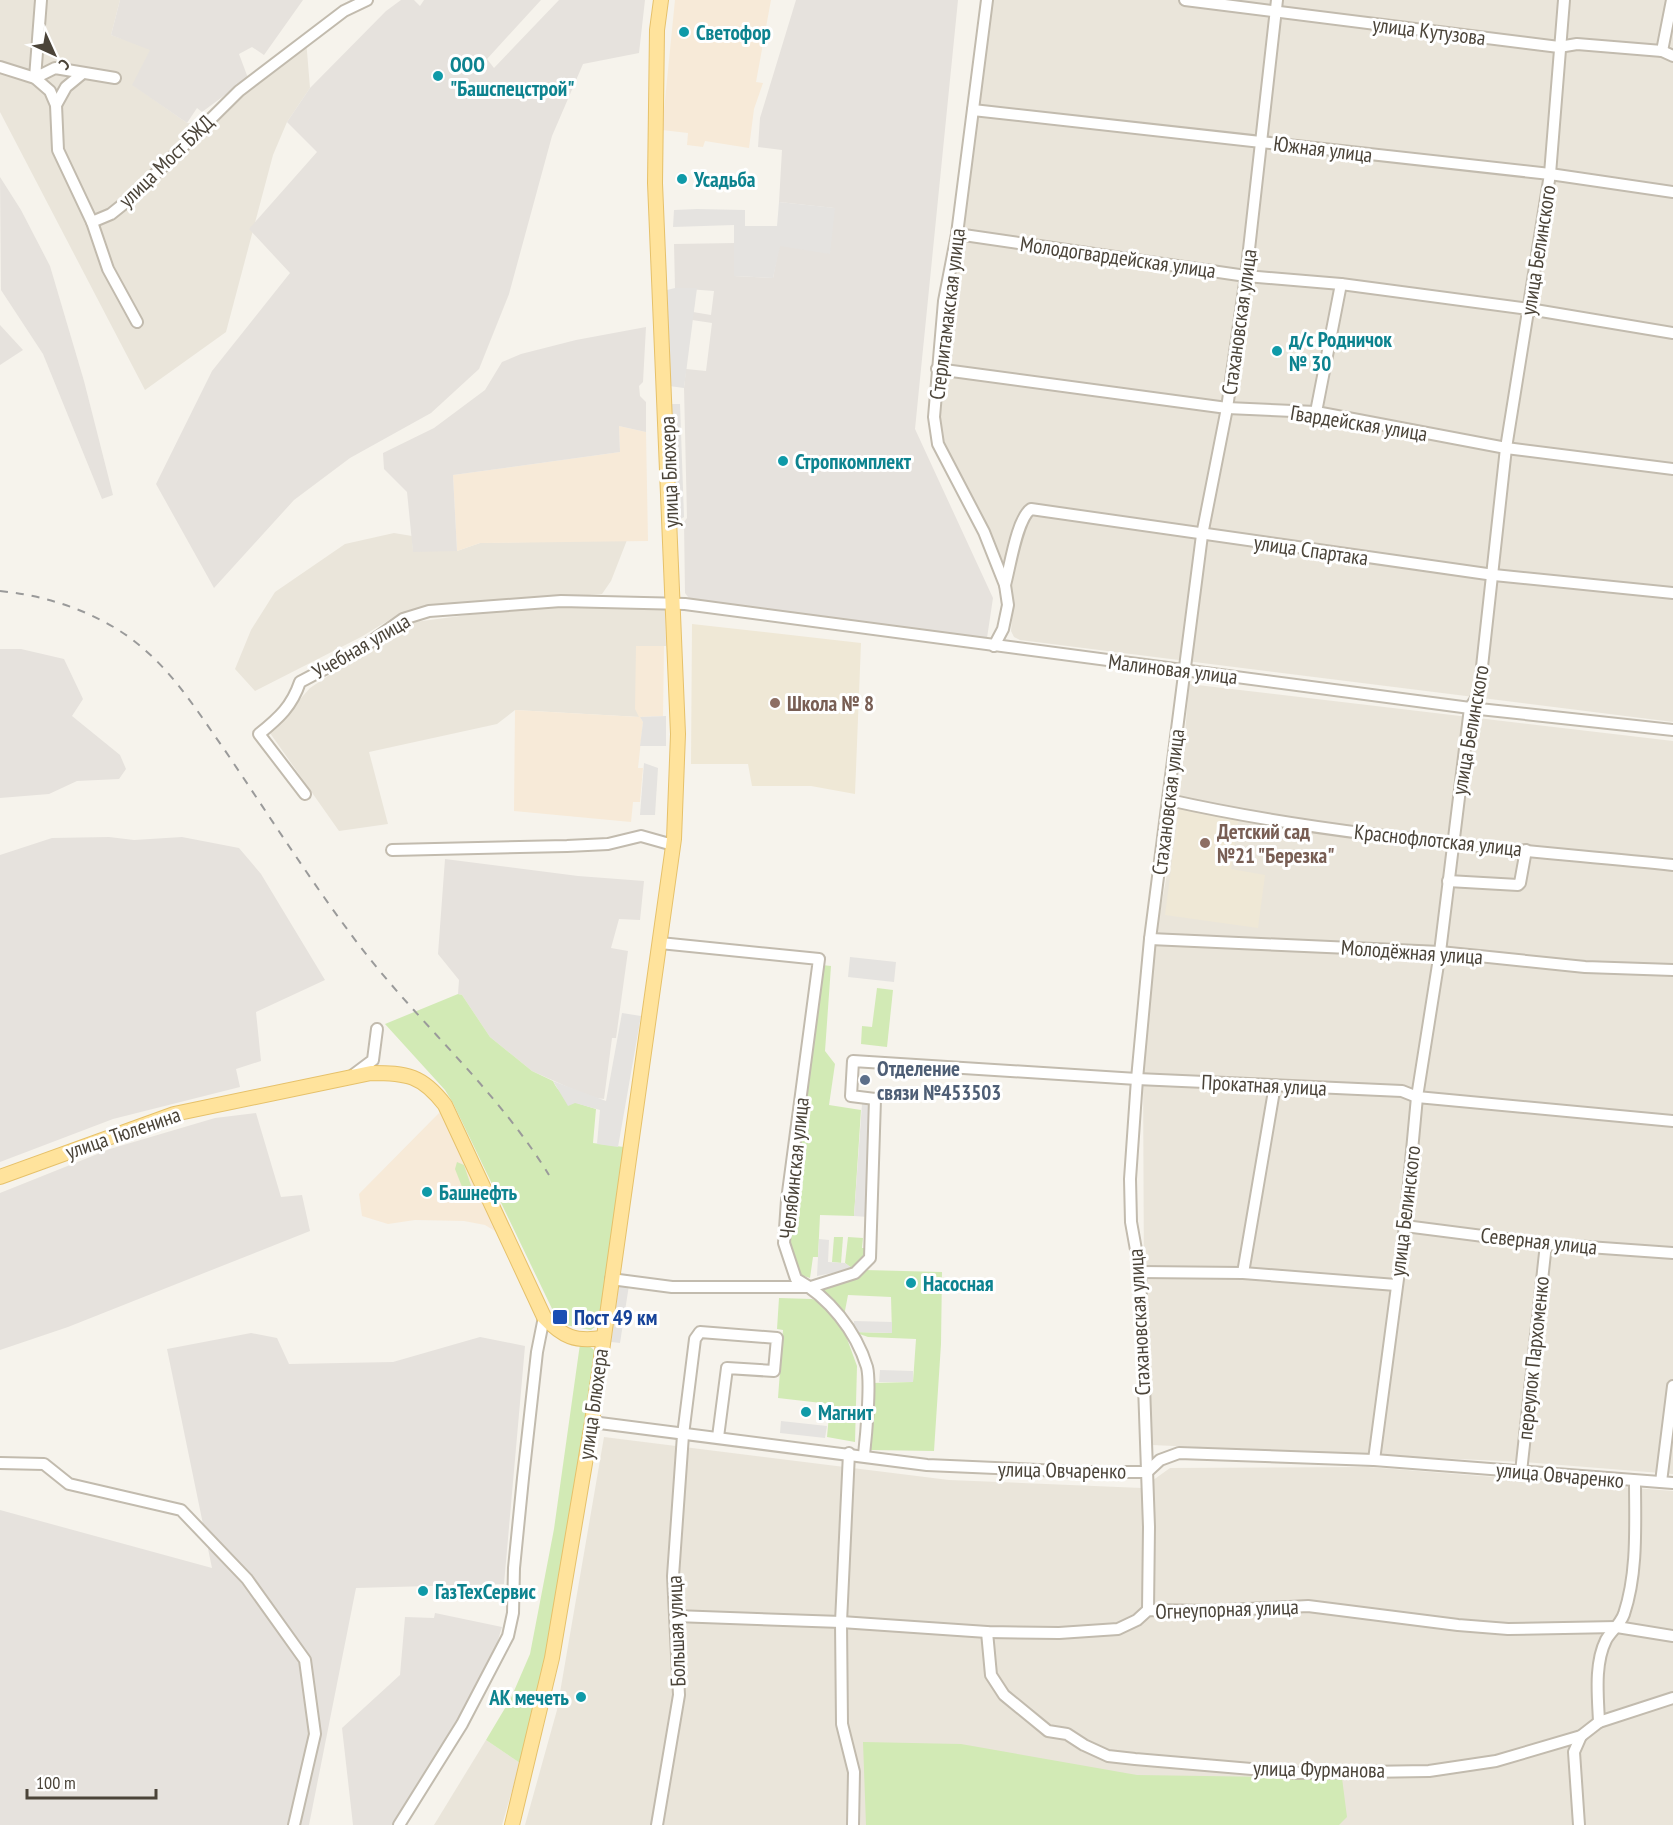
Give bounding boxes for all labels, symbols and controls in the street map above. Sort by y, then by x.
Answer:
street label: улица Кутузова [1371,11,1487,51]
place label: Светофор [696,19,771,46]
north arrow [24,24,84,84]
marker: Светофор [677,25,691,39]
place label: ООО "Башспецстрой" [450,51,575,102]
text: С [54,55,74,75]
marker: ООО "Башспецстрой" [431,69,445,83]
street label: улица Мост БЖД [113,109,219,213]
street label: Южная улица [1272,130,1374,168]
place label: Усадьба [693,166,756,193]
marker: Усадьба [675,172,689,186]
street label: улица Белинского [1514,183,1562,317]
street label: Стерлитамакская улица [923,227,971,401]
street label: Молодогвардейская улица [1018,230,1218,284]
street label: Стахановская улица [1215,247,1263,397]
place label: д/с Родничок № 30 [1288,326,1392,377]
marker: д/с Родничок № 30 [1270,344,1284,358]
street label: Гвардейская улица [1289,399,1429,447]
street label: улица Блюхера [654,416,684,528]
place label: Стропкомплект [795,448,912,475]
marker: Стропкомплект [776,454,790,468]
street label: улица Спартака [1252,529,1370,571]
street label: Учебная улица [307,607,415,685]
street label: Малиновая улица [1107,648,1239,690]
street label: улица Белинского [1445,663,1495,797]
place label: Школа № 8 [787,690,874,717]
marker: Школа № 8 [768,696,782,710]
street label: Стахановская улица [1146,727,1190,877]
place label: Детский сад №21 "Березка" [1217,818,1335,869]
street label: Краснофлотская улица [1353,818,1523,862]
marker: Детский сад №21 "Березка" [1198,836,1212,850]
street label: Молодёжная улица [1340,934,1484,970]
place label: Отделение связи №453503 [877,1055,1001,1106]
street label: Прокатная улица [1201,1068,1327,1102]
marker: Отделение связи №453503 [858,1073,872,1087]
street label: Челябинская улица [773,1096,815,1240]
street label: улица Тюленина [62,1101,184,1165]
street label: улица Белинского [1384,1144,1426,1278]
place label: Башнефть [439,1179,518,1206]
marker: Башнефть [420,1185,434,1199]
street label: Северная улица [1479,1221,1599,1261]
street label: Стахановская улица [1122,1248,1156,1396]
place label: Насосная [923,1270,993,1297]
street label: переулок Пархоменко [1511,1275,1555,1441]
marker: Насосная [904,1276,918,1290]
place label: Пост 49 км [574,1304,657,1331]
marker: Пост 49 км [551,1308,569,1326]
street label: улица Блюхера [572,1347,614,1461]
place label: Магнит [818,1399,874,1426]
marker: Магнит [799,1405,813,1419]
street label: улица Овчаренко [998,1455,1126,1485]
street label: улица Овчаренко [1495,1456,1625,1494]
street label: Большая улица [661,1575,691,1687]
place label: ГазТехСервис [435,1578,536,1605]
marker: ГазТехСервис [416,1584,430,1598]
street label: Огнеупорная улица [1155,1593,1299,1625]
place label: АК мечеть [488,1684,569,1711]
marker: АК мечеть [574,1690,588,1704]
street label: улица Фурманова [1253,1754,1385,1784]
scale bar [27,1762,156,1800]
text: 100 m [36,1771,76,1794]

